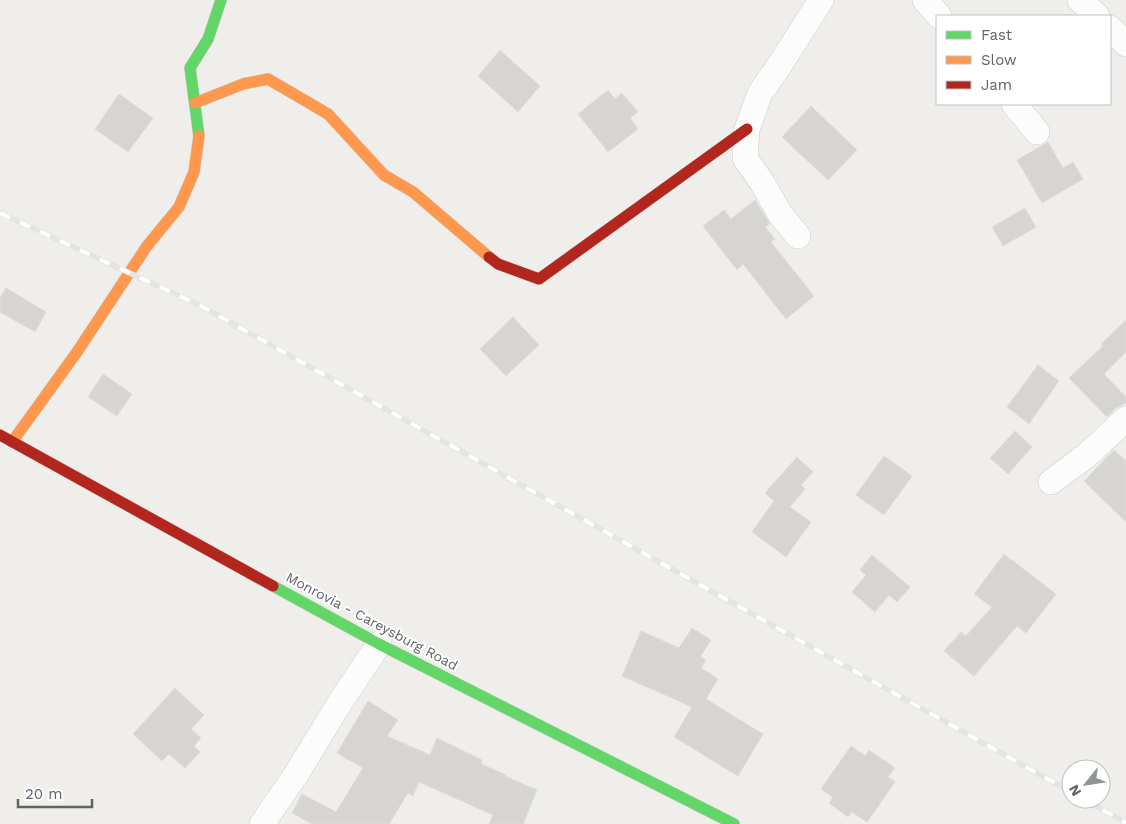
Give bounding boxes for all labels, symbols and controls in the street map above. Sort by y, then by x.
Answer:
legend [936,15,1111,105]
text: Fast [981,26,1013,44]
text: Slow [981,51,1017,69]
text: Jam [981,76,1012,94]
street label: Monrovia - Careysburg Road [283,569,461,673]
north arrow [1061,759,1111,809]
scale bar [18,776,91,808]
text: N [1065,782,1084,799]
text: 20 m [25,785,63,803]

